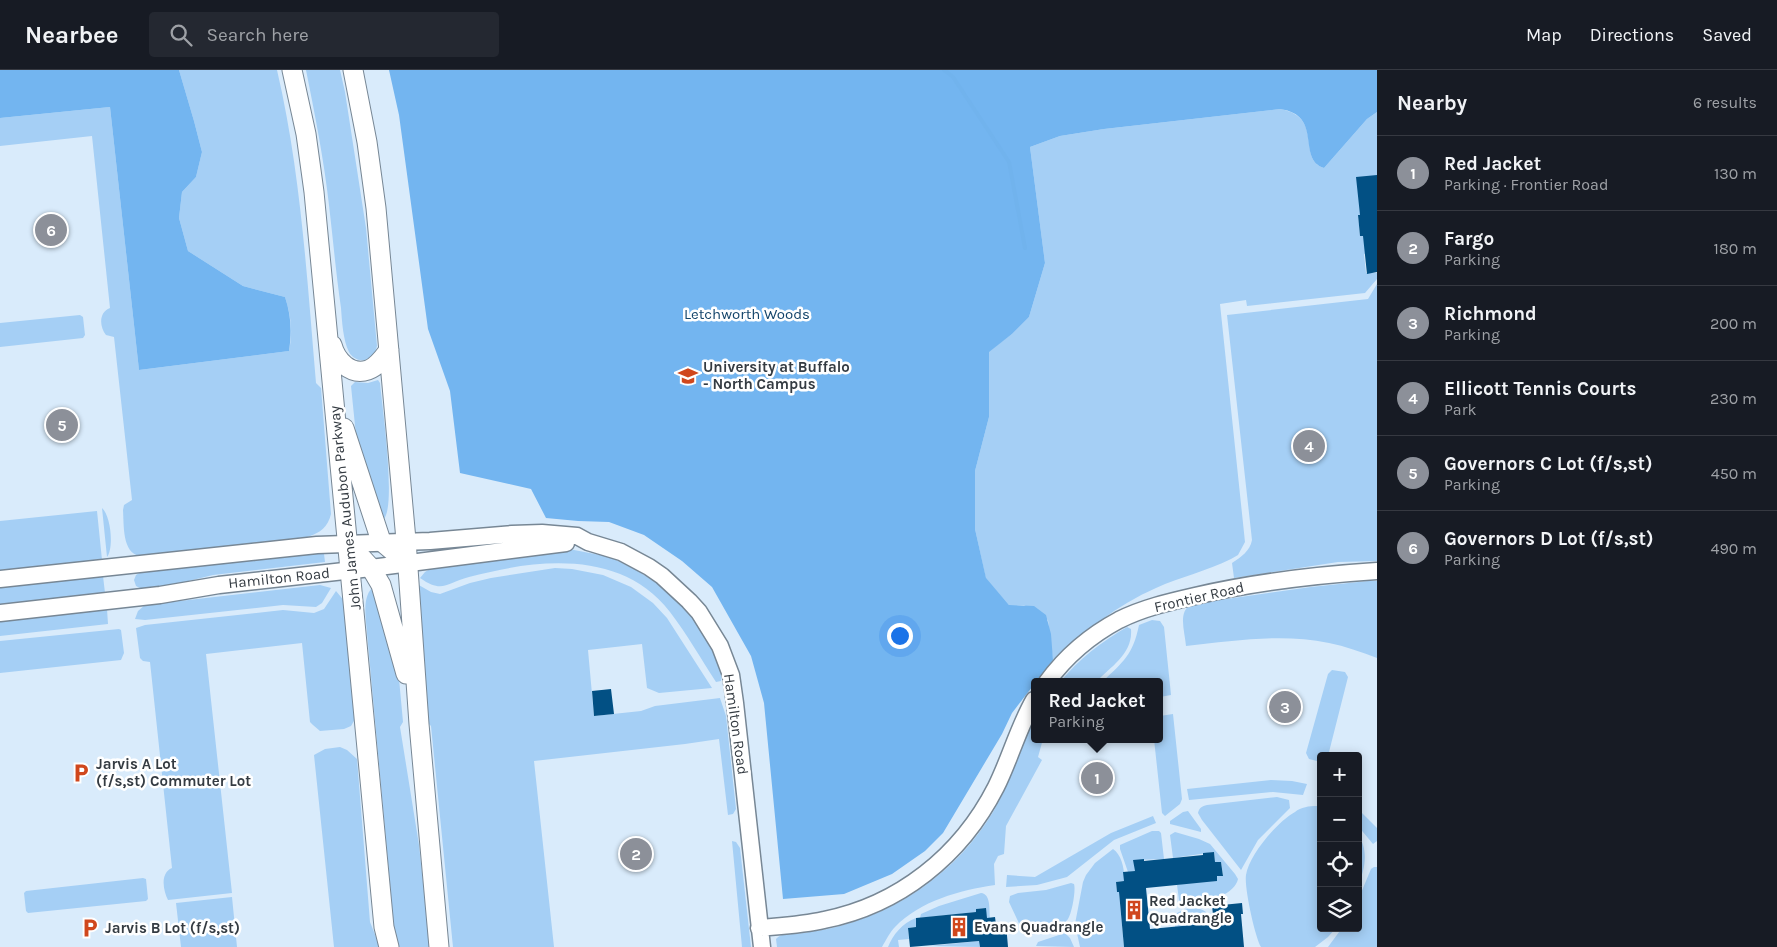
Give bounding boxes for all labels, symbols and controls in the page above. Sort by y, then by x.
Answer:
search box [149,12,499,57]
text: Nearbee [25,21,119,49]
icon: search [167,21,195,49]
text: Search here [207,24,309,46]
text: Map [1526,24,1562,46]
text: Directions [1590,24,1674,46]
text: Saved [1702,24,1752,46]
text: Nearby [1397,91,1467,115]
text: 6 results [1693,93,1757,112]
text: Red Jacket [1444,153,1541,175]
text: 1 [1410,164,1416,183]
text: 130 m [1714,164,1757,183]
text: Parking · Frontier Road [1444,175,1608,194]
pin: 6 [35,211,67,249]
text: Fargo [1444,228,1494,250]
text: 2 [1408,239,1418,258]
text: 180 m [1714,239,1757,258]
text: Parking [1444,250,1500,269]
text: Richmond [1444,303,1537,325]
park label: Letchworth Woods [684,305,810,323]
text: 3 [1408,314,1418,333]
text: 200 m [1710,314,1757,333]
text: Parking [1444,325,1500,344]
place label: University at Buffalo - North Campus [703,358,850,393]
school or university icon: University at Buffalo - North Campus [677,365,699,387]
text: Ellicott Tennis Courts [1444,378,1637,400]
text: 4 [1408,389,1418,408]
text: 230 m [1710,389,1757,408]
text: Park [1444,400,1476,419]
street label: John James Audubon Parkway [325,405,365,611]
pin: 5 [46,406,78,444]
pin: 4 [1293,427,1325,465]
text: Governors C Lot (f/s,st) [1444,453,1653,475]
text: 5 [1408,464,1418,483]
text: 450 m [1711,464,1757,483]
text: Parking [1444,475,1500,494]
text: Governors D Lot (f/s,st) [1444,528,1654,550]
text: 6 [1408,539,1418,558]
text: 490 m [1711,539,1757,558]
text: Parking [1444,550,1500,569]
street label: Hamilton Road [227,564,331,592]
street label: Frontier Road [1152,578,1246,616]
your location [887,623,913,649]
street label: Hamilton Road [720,672,752,776]
popup [1031,678,1163,743]
pin: 3 [1269,688,1301,726]
text: Red Jacket [1048,690,1146,712]
text: Parking [1048,712,1104,731]
map controls [1317,752,1362,932]
button: + [1317,752,1362,797]
place label: Jarvis A Lot (f/s,st) Commuter Lot [96,755,251,790]
pin: 1 [1081,759,1113,797]
parking icon: Jarvis A Lot (f/s,st) Commuter Lot [70,762,92,784]
button: − [1317,797,1362,842]
pin: 2 [620,835,652,873]
button: locate [1317,842,1362,887]
button: layers [1317,887,1362,932]
place label: Red Jacket Quadrangle [1149,892,1232,927]
building icon: Red Jacket Quadrangle [1123,899,1145,921]
building icon: Evans Quadrangle [948,916,970,938]
parking icon: Jarvis B Lot (f/s,st) [79,917,101,939]
place label: Evans Quadrangle [974,918,1103,936]
place label: Jarvis B Lot (f/s,st) [105,919,240,937]

